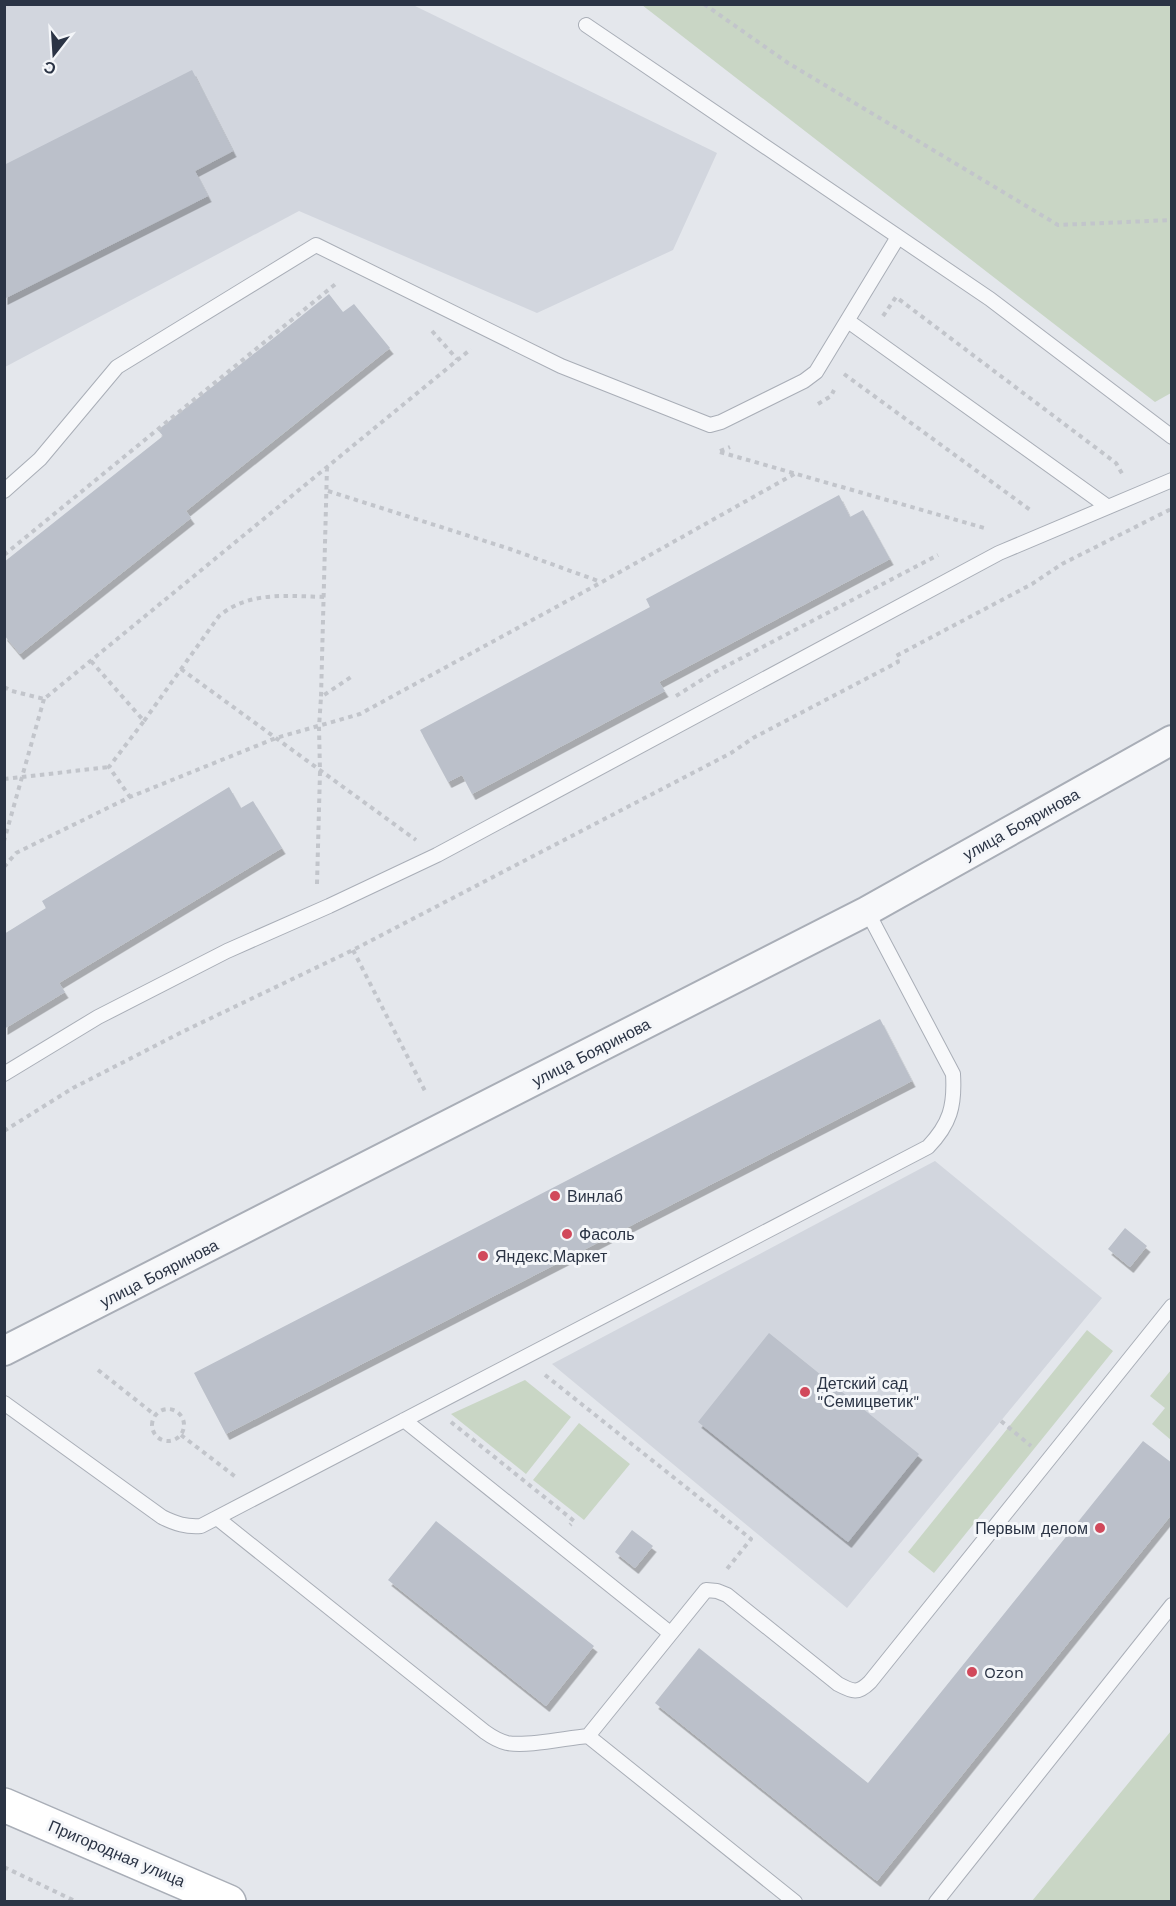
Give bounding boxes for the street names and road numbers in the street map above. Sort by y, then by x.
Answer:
street label: улица Бояринова [960,784,1083,864]
street label: улица Бояринова [529,1014,654,1090]
street label: улица Бояринова [97,1235,222,1311]
street label: Пригородная улица [46,1816,188,1891]

